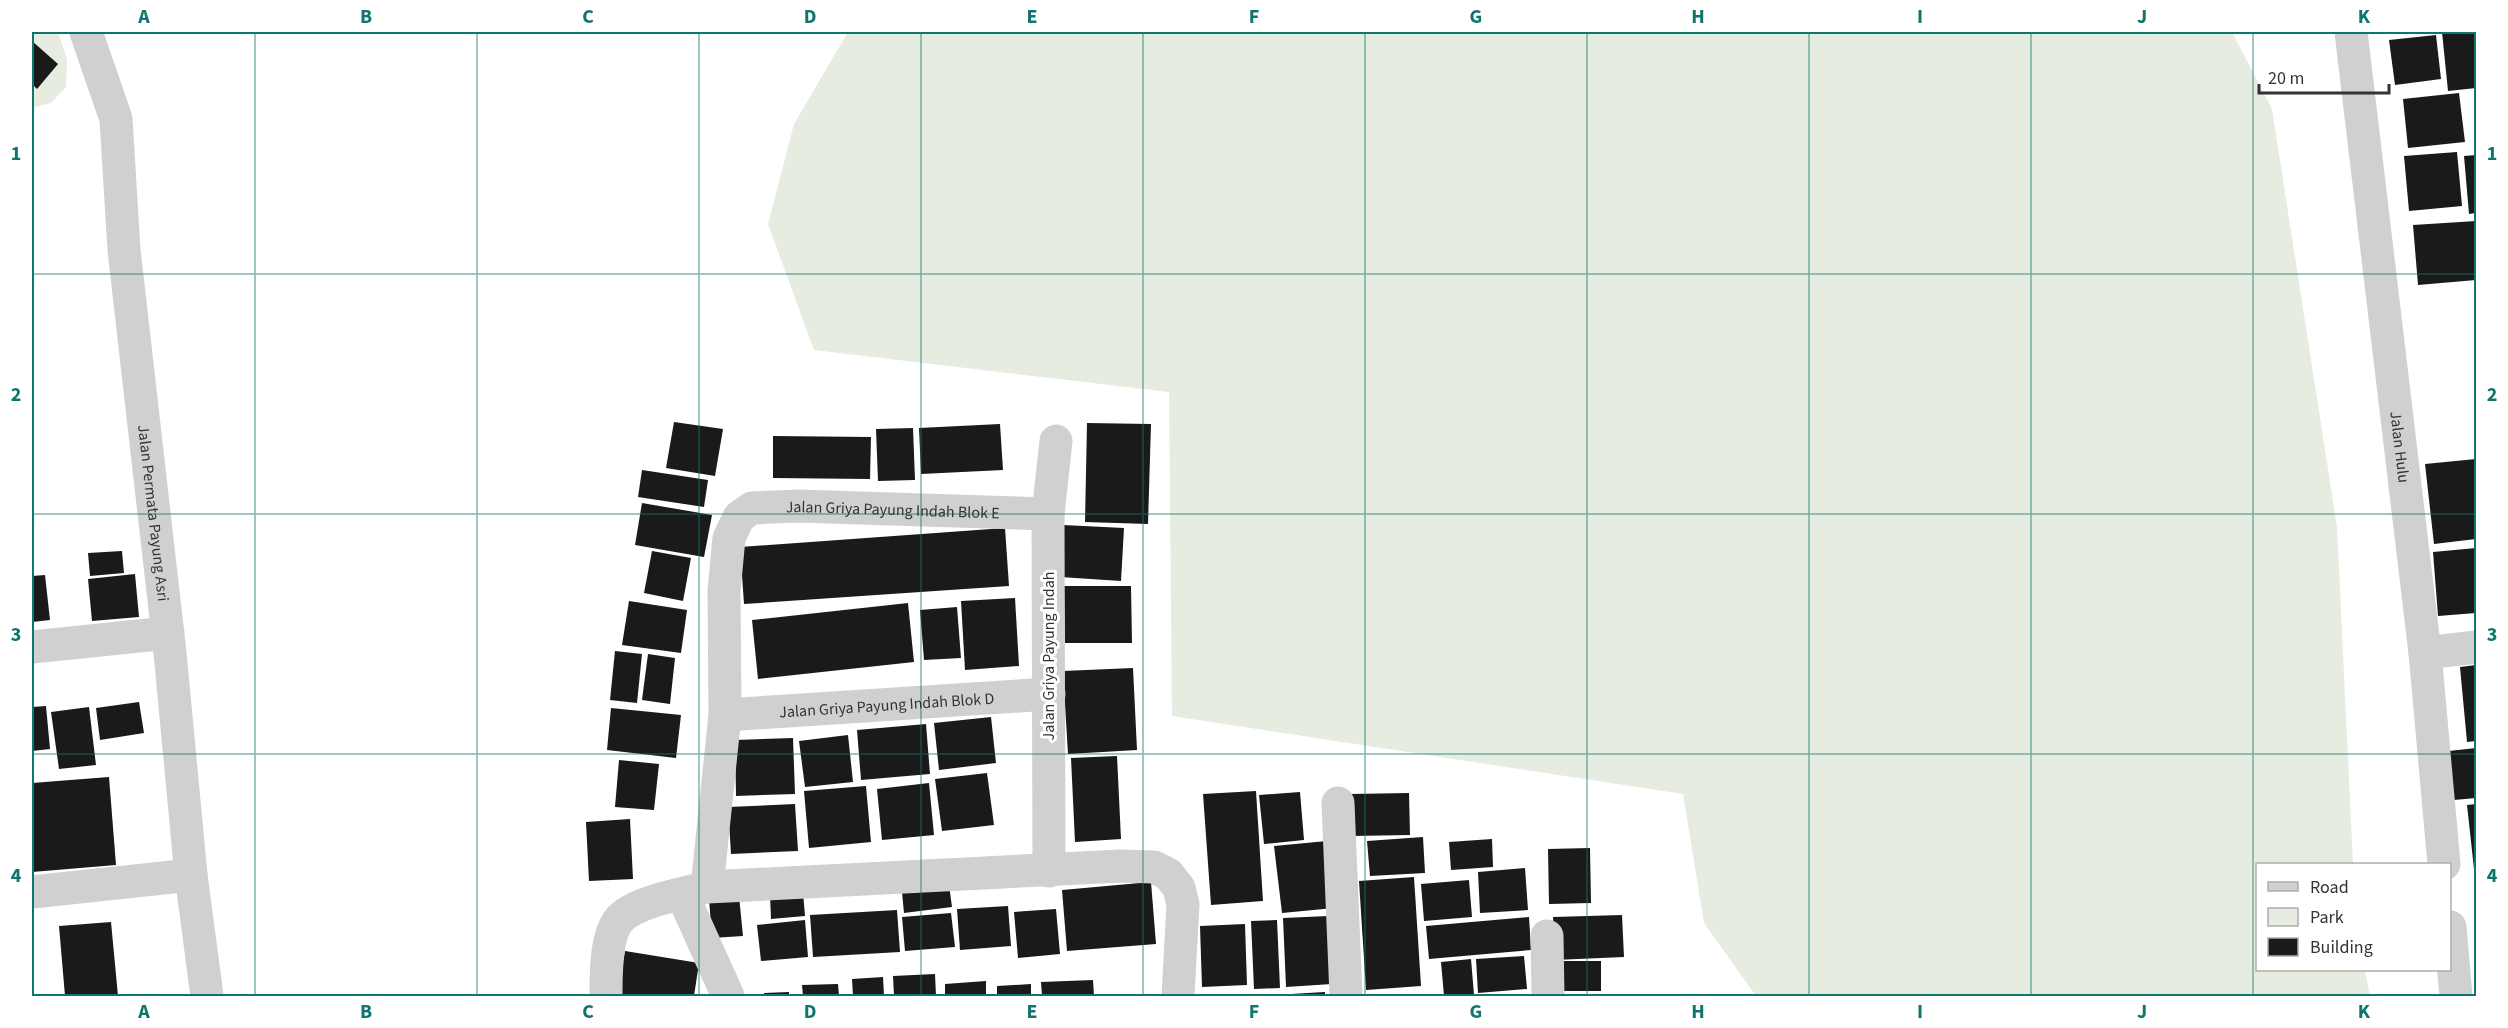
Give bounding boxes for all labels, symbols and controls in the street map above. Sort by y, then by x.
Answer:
text: A [137,3,150,31]
text: B [360,3,372,31]
text: C [582,3,594,31]
text: D [804,3,816,31]
text: E [1027,3,1037,31]
text: F [1249,3,1259,31]
text: G [1470,3,1482,31]
text: H [1691,3,1705,31]
text: I [1917,3,1923,31]
text: J [2137,3,2147,31]
text: K [2358,3,2371,31]
scale bar [2259,57,2390,95]
text: 20 m [2268,66,2304,91]
text: 1 [11,140,21,168]
text: 1 [2487,140,2497,168]
text: 2 [11,381,21,409]
text: 2 [2487,381,2497,409]
street label: Jalan Hulu [2384,410,2415,484]
street label: Jalan Permata Payung Asri [132,424,174,603]
street label: Jalan Griya Payung Indah Blok E [785,496,1000,524]
street label: Jalan Griya Payung Indah [1038,572,1060,740]
text: 3 [11,621,21,649]
text: 3 [2487,621,2497,649]
street label: Jalan Griya Payung Indah Blok D [779,688,995,723]
text: 4 [11,862,22,890]
text: 4 [2487,862,2498,890]
legend [2256,863,2451,971]
text: Road [2310,875,2349,900]
text: Park [2310,905,2344,930]
text: Building [2310,935,2373,960]
text: A [137,998,150,1026]
text: B [360,998,372,1026]
text: C [582,998,594,1026]
text: D [804,998,816,1026]
text: E [1027,998,1037,1026]
text: F [1249,998,1259,1026]
text: G [1470,998,1482,1026]
text: H [1691,998,1705,1026]
text: I [1917,998,1923,1026]
text: J [2137,998,2147,1026]
text: K [2358,998,2371,1026]

